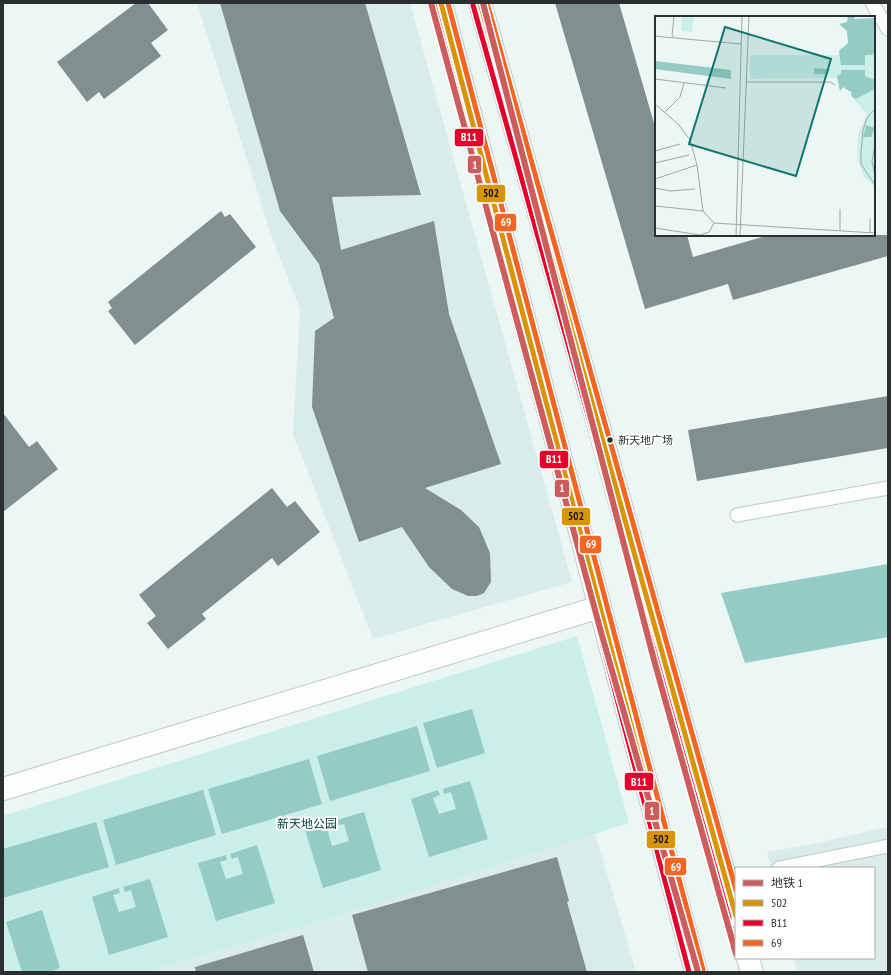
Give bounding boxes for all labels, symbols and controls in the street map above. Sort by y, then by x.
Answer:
inset map [655,16,875,236]
line badge: B11 [454,128,484,147]
text: B11 [461,130,477,144]
line badge: 1 [467,155,482,174]
text: 1 [472,158,478,172]
line badge: 502 [476,184,506,203]
text: 502 [483,186,499,200]
line badge: 69 [494,213,517,232]
text: 69 [501,215,511,229]
place label: 新天地广场 [618,433,673,447]
marker: 新天地广场 [605,435,615,445]
line badge: B11 [539,450,569,469]
text: B11 [546,452,562,466]
line badge: 1 [554,479,570,498]
text: 1 [559,481,565,495]
line badge: 502 [561,507,591,526]
text: 502 [568,509,584,523]
line badge: 69 [579,535,602,554]
text: 69 [586,537,596,551]
line badge: B11 [624,772,654,791]
text: B11 [631,775,647,789]
line badge: 1 [644,801,660,821]
text: 1 [649,804,655,818]
park label: 新天地公园 [277,816,337,831]
line badge: 502 [646,830,676,849]
text: 502 [653,832,669,846]
line badge: 69 [664,857,687,876]
text: 69 [671,860,681,874]
legend [735,867,875,959]
text: 地铁 1 [771,875,803,890]
text: 502 [771,895,787,910]
text: B11 [771,915,787,930]
text: 69 [771,935,782,950]

